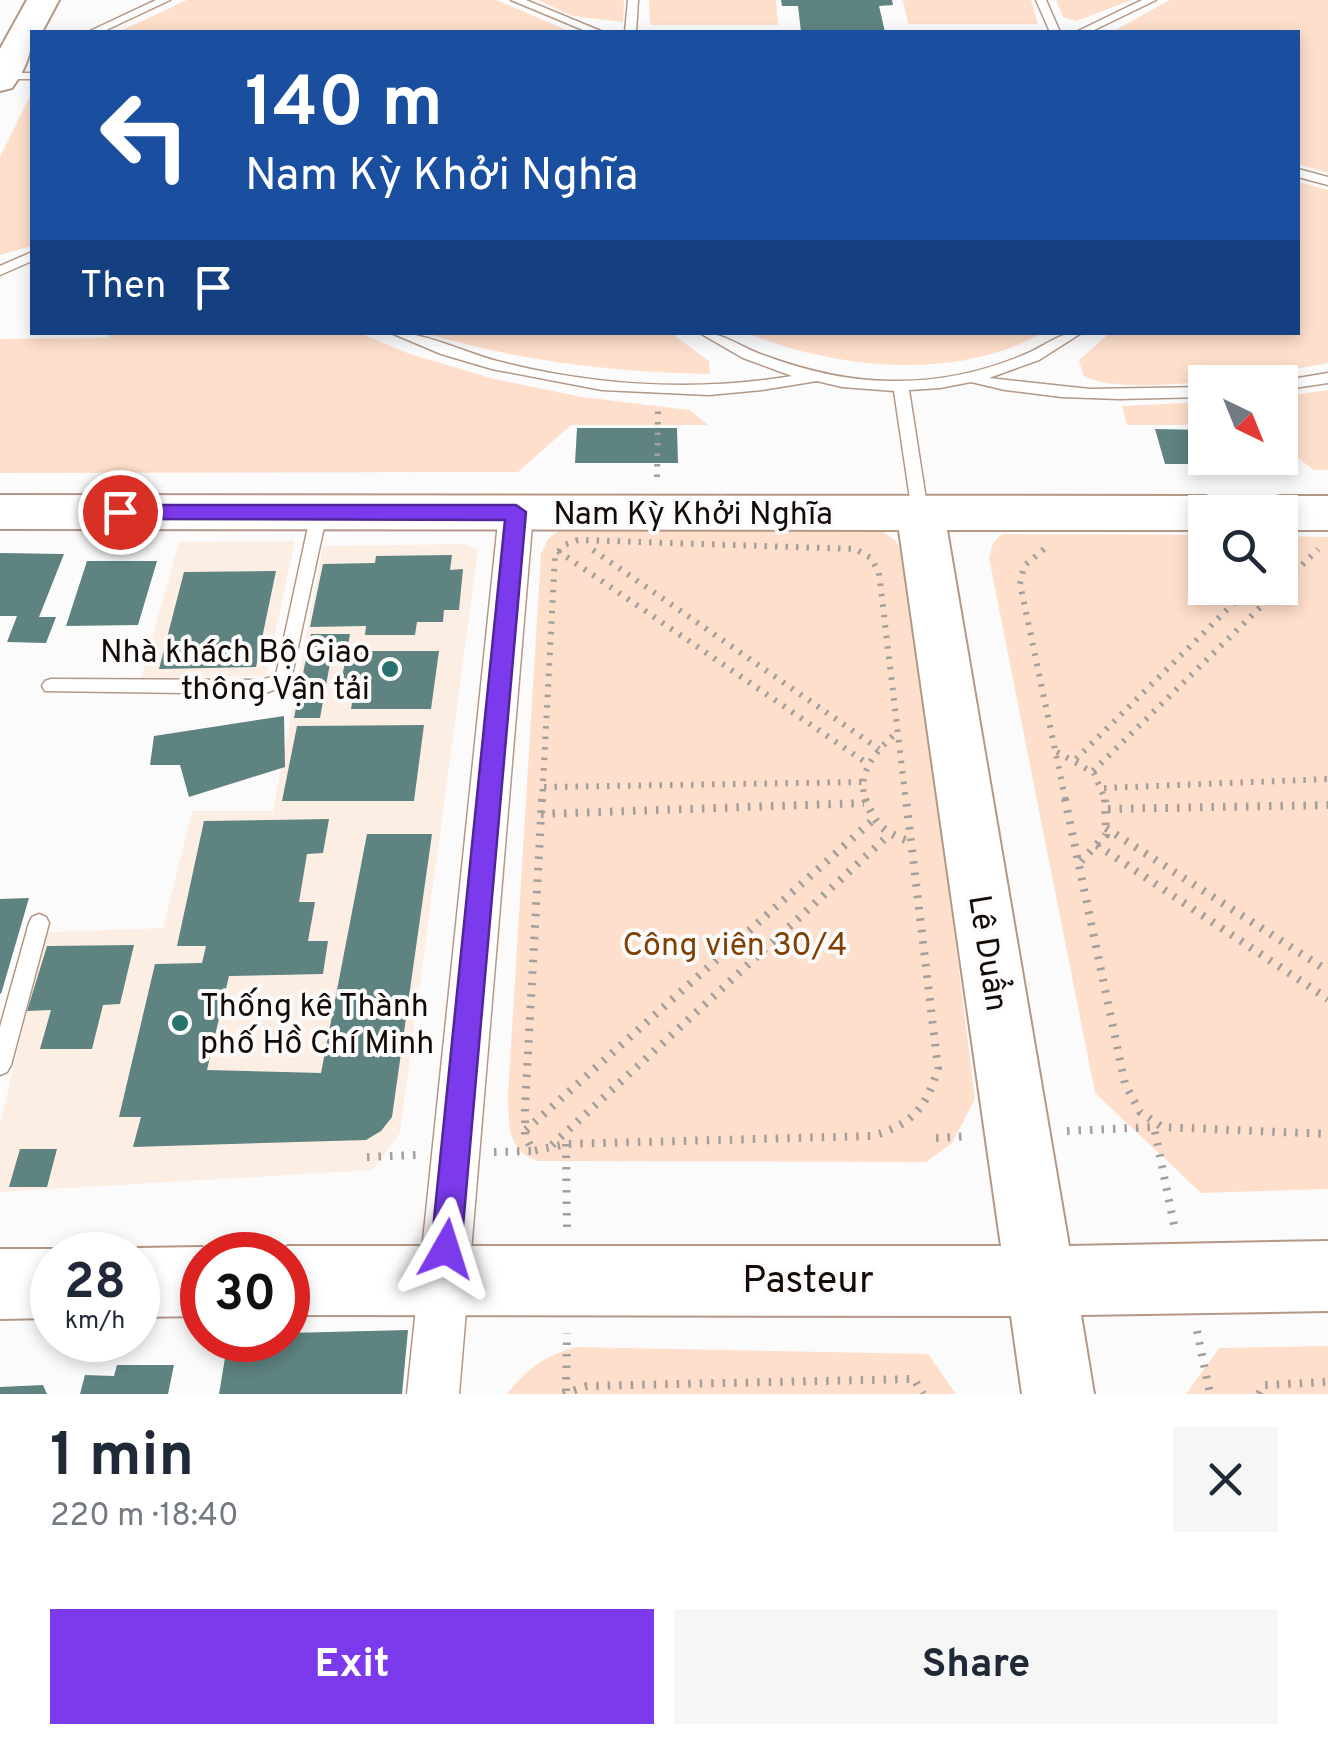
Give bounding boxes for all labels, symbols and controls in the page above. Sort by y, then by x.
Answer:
text: 140 m [245,62,443,151]
icon: left [80,70,210,200]
text: Nam Kỳ Khởi Nghĩa [245,149,638,206]
icon: arrive [186,260,241,315]
text: Then [80,263,166,312]
north arrow [1188,365,1298,475]
map controls [1188,365,1298,605]
pin [78,470,163,555]
icon: arrive [93,485,148,540]
button: search [1188,495,1298,605]
street label: Nam Kỳ Khởi Nghĩa [553,496,833,536]
place label: Nhà khách Bộ Giao thông Vận tải [100,634,370,711]
marker: Nhà khách Bộ Giao thông Vận tải [379,658,401,680]
street label: Lê Duẩn [957,892,1019,1015]
park label: Công viên 30/4 [623,927,847,967]
place label: Thống kê Thành phố Hồ Chí Minh [200,987,434,1065]
marker: Thống kê Thành phố Hồ Chí Minh [169,1012,191,1034]
position arrow [394,1197,498,1301]
speed limit sign: 30 [180,1232,310,1362]
text: 28 [64,1253,126,1316]
street label: Pasteur [742,1258,874,1307]
text: km/h [65,1306,125,1338]
text: 1 min [50,1421,194,1497]
button: close [1173,1427,1278,1532]
text: 220 m · 18:40 [50,1497,238,1537]
button: Exit [50,1609,654,1724]
button: Share [674,1609,1278,1724]

